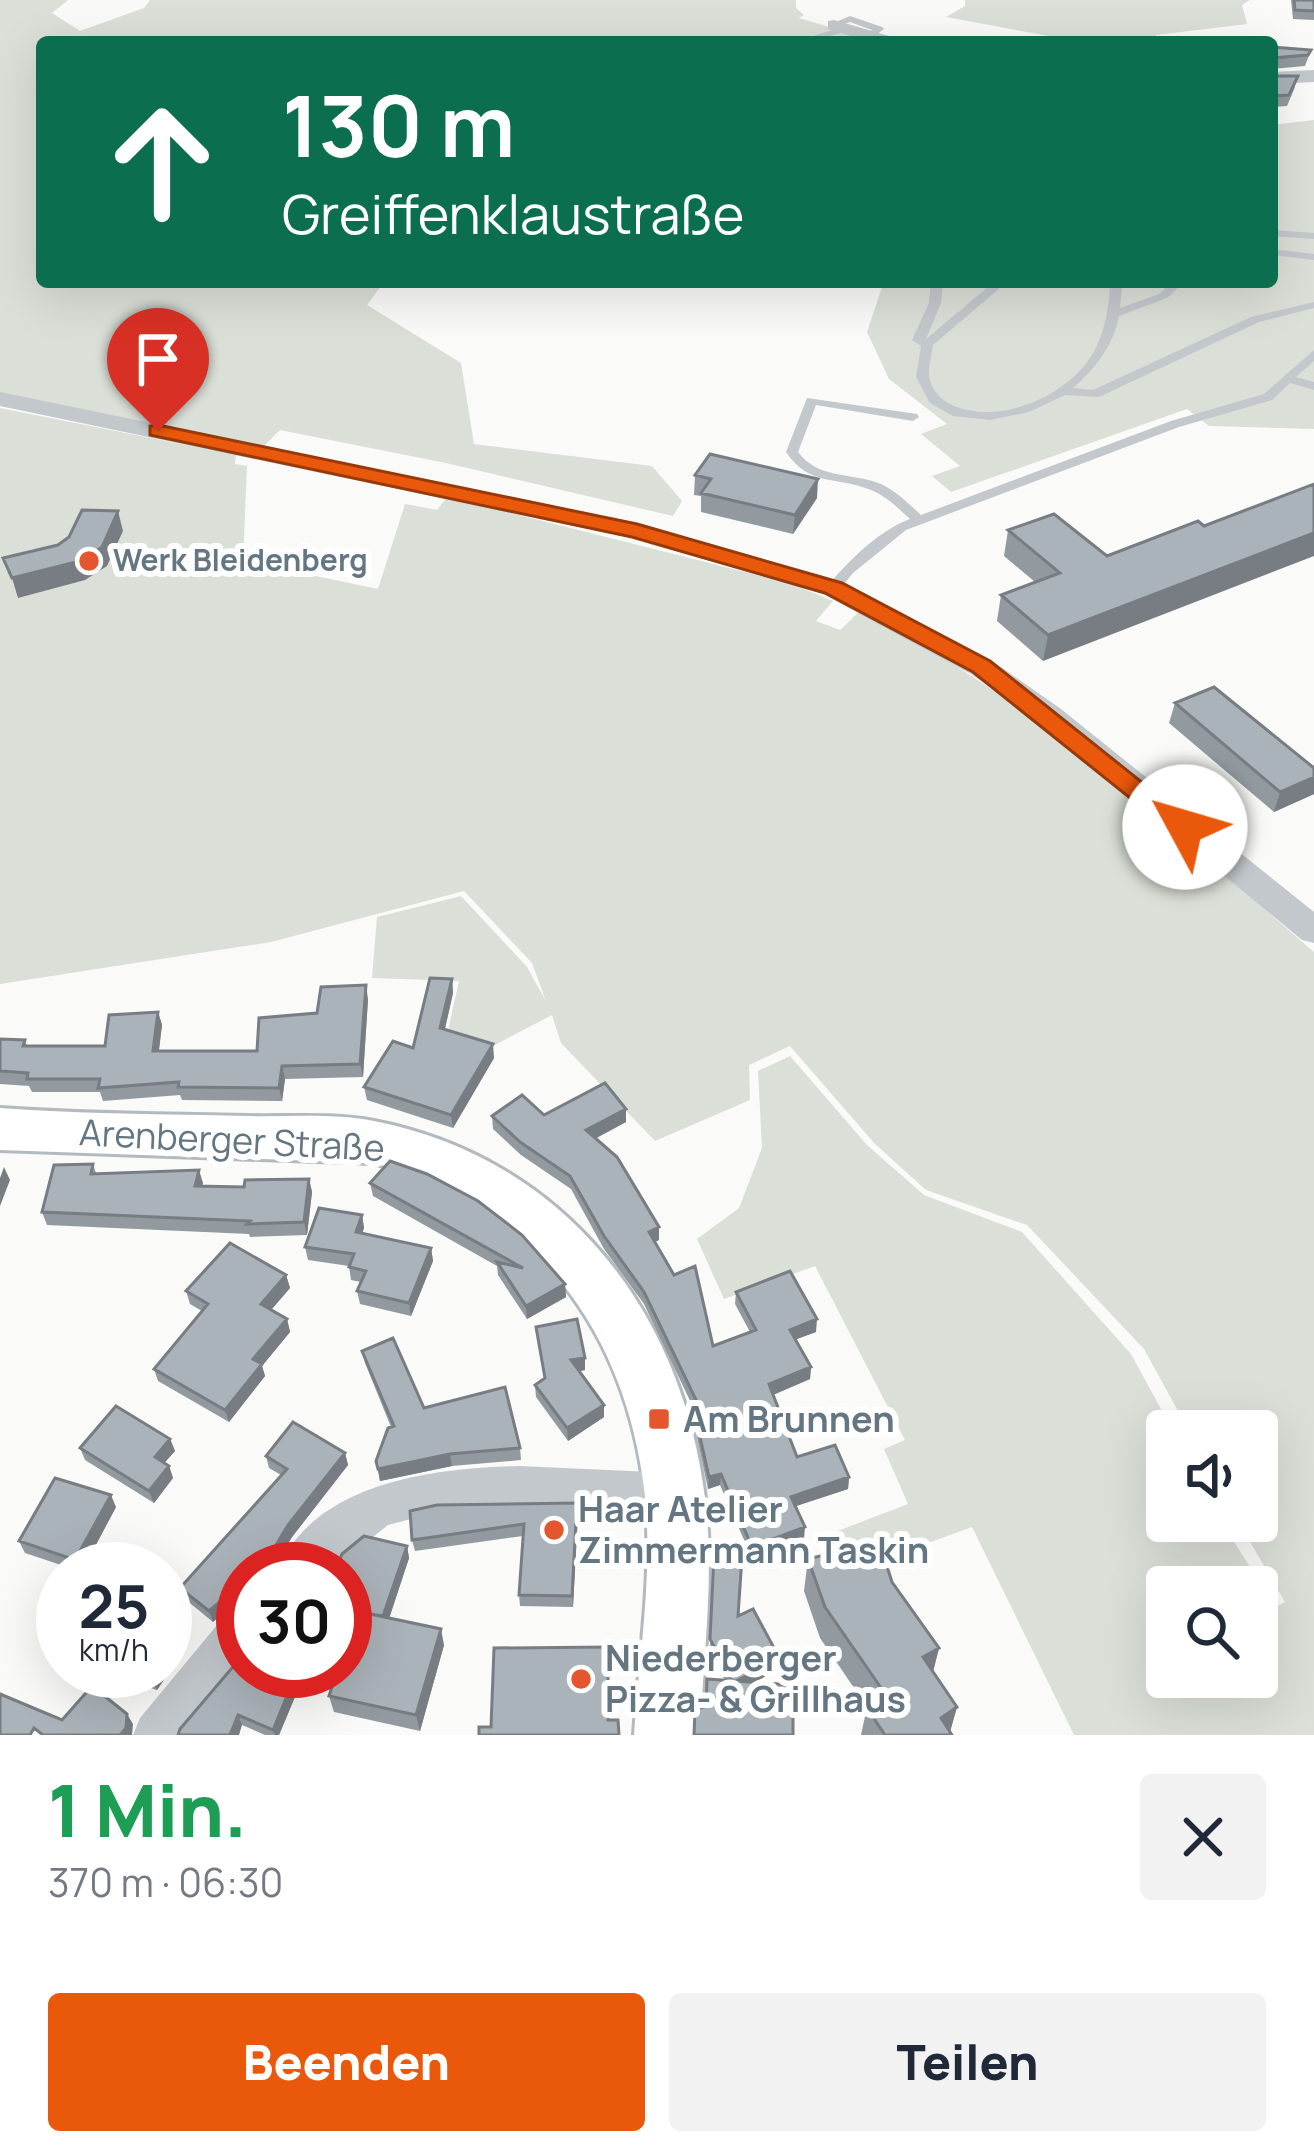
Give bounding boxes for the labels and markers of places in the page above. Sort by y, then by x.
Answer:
pin [107,308,209,431]
place label: Werk Bleidenberg [113,539,368,580]
marker: Werk Bleidenberg [76,548,102,574]
place label: Am Brunnen [683,1394,895,1443]
marker: Am Brunnen [646,1406,672,1432]
place label: Haar Atelier Zimmermann Taskin [578,1484,929,1574]
marker: Haar Atelier Zimmermann Taskin [541,1517,567,1543]
place label: Niederberger Pizza- & Grillhaus [605,1633,906,1723]
marker: Niederberger Pizza- & Grillhaus [568,1666,594,1692]

